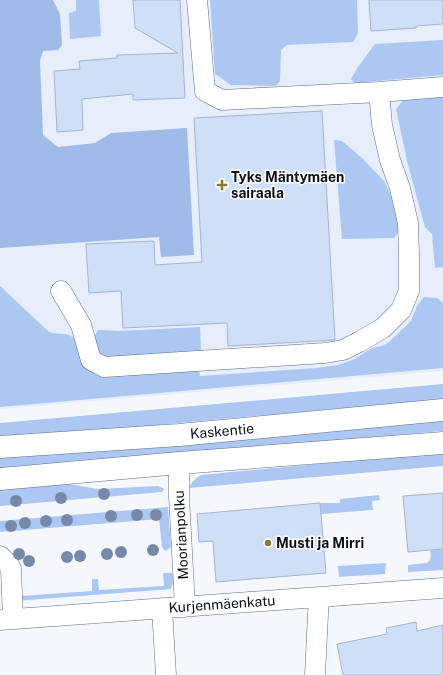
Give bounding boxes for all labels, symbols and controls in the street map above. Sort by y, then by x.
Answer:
place label: Tyks Mäntymäen sairaala [231,169,344,201]
marker: Tyks Mäntymäen sairaala [216,179,228,191]
street label: Kaskentie [189,420,255,442]
street label: Moorianpolku [171,490,191,580]
place label: Musti ja Mirri [276,535,364,551]
marker: Musti ja Mirri [263,538,273,548]
street label: Kurjenmäenkatu [168,592,276,616]

